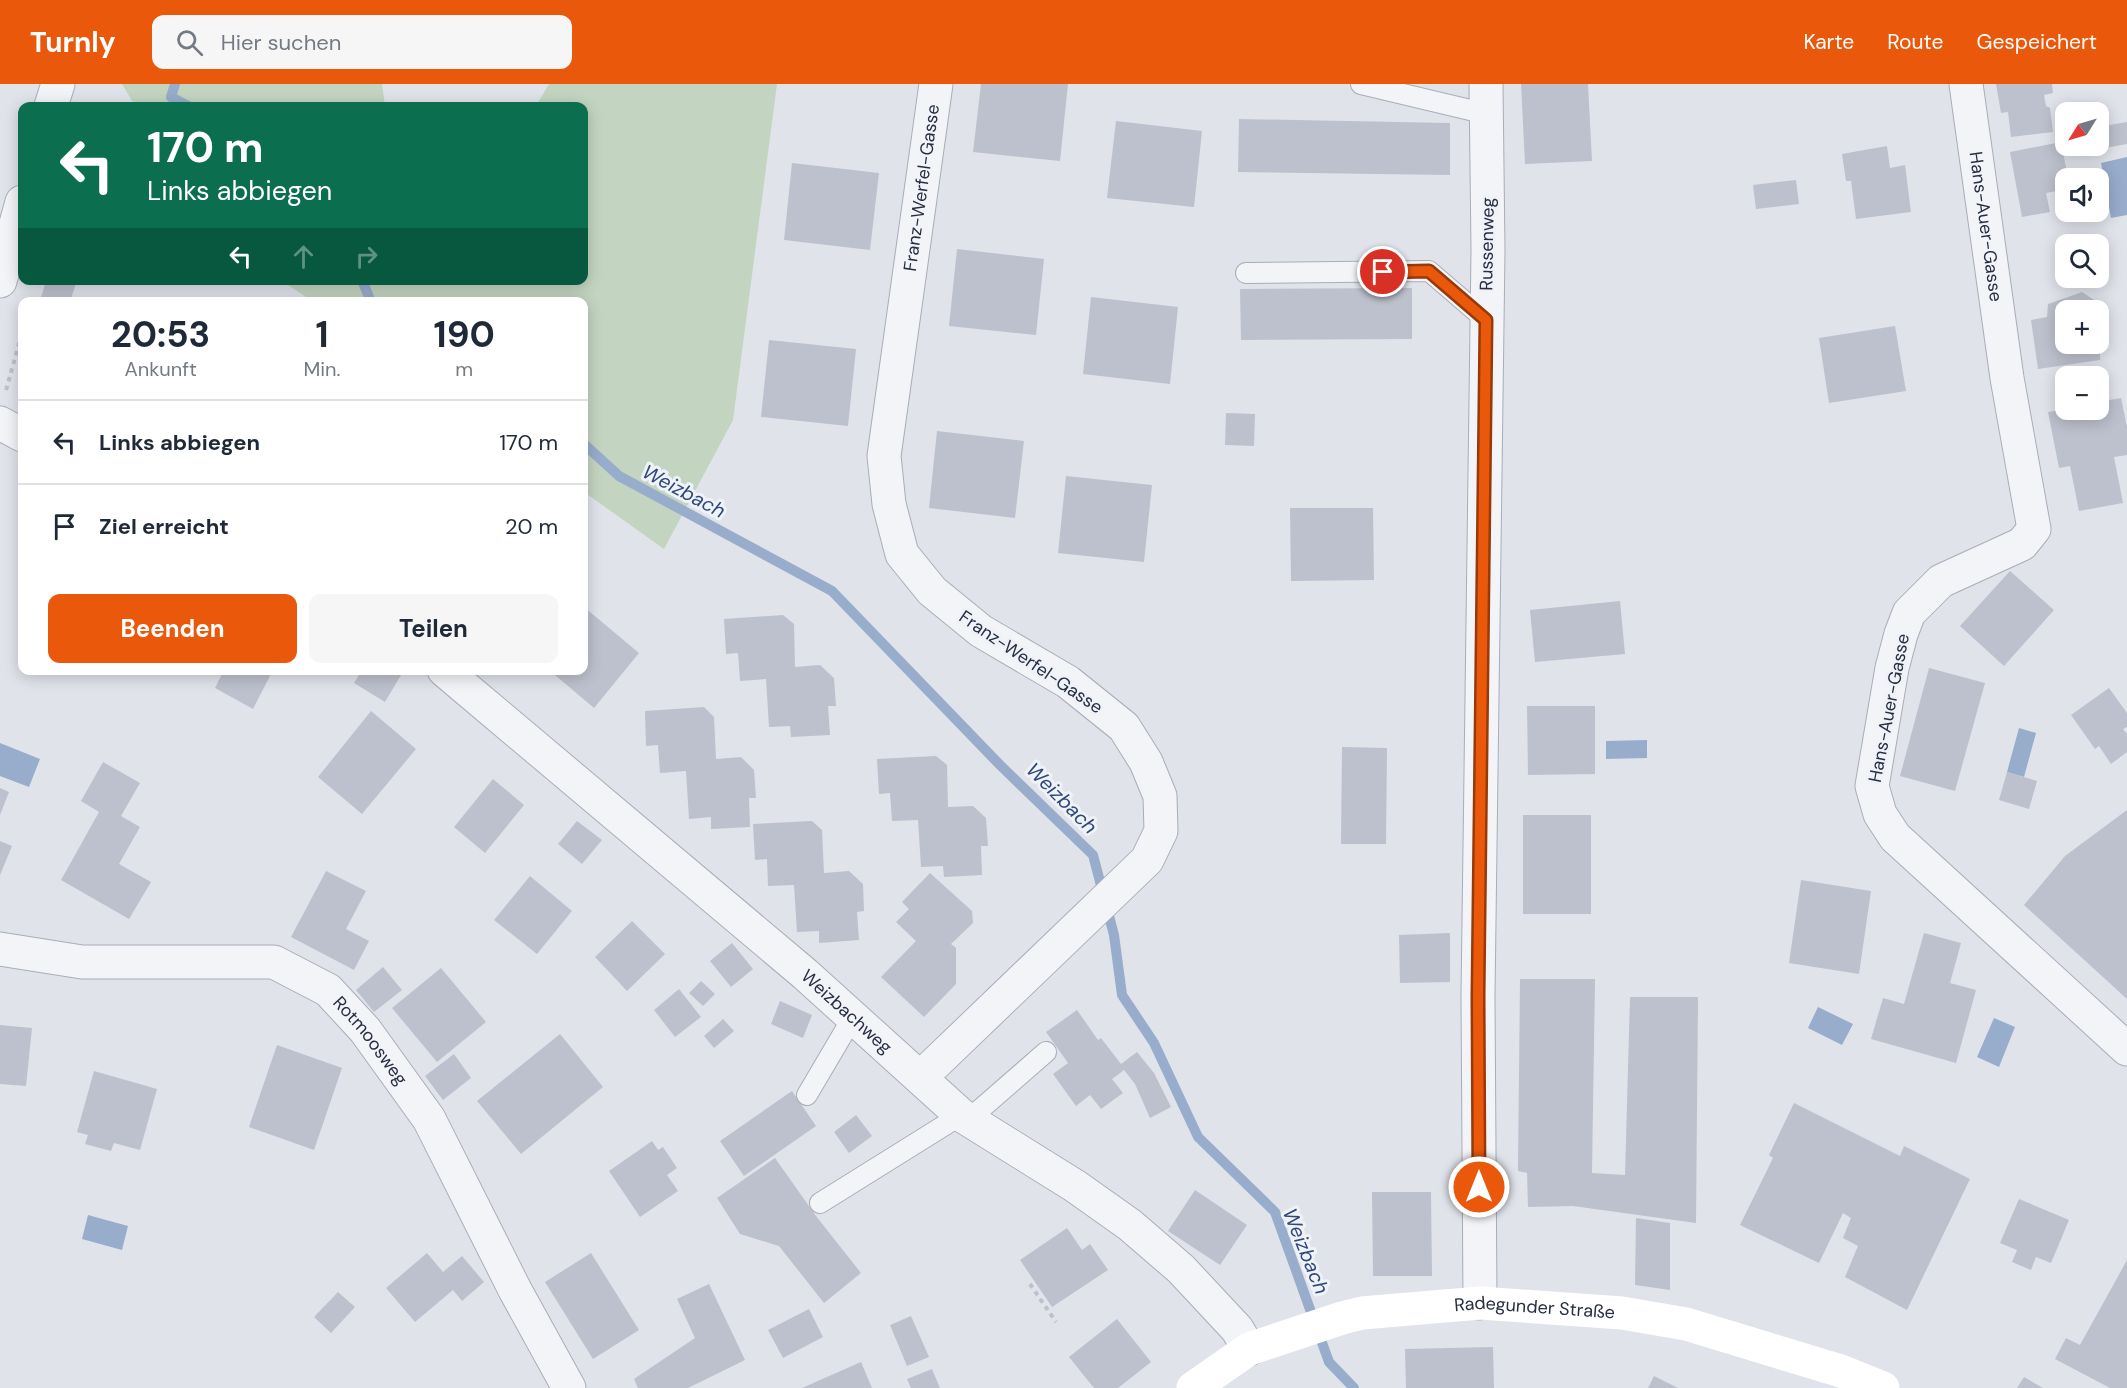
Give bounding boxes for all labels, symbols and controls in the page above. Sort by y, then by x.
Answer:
search box [152,15,572,69]
text: Turnly [30,24,116,61]
icon: search [173,26,206,59]
text: Hier suchen [221,28,341,57]
text: Karte [1803,28,1854,56]
text: Route [1887,28,1943,56]
text: Gespeichert [1976,28,2097,56]
north arrow [2055,102,2109,156]
map controls [2055,102,2109,420]
street label: Franz-Werfel-Gasse [898,103,945,273]
text: 170 m [147,120,264,175]
icon: left [48,126,126,204]
street label: Hans-Auer-Gasse [1964,150,2008,303]
button: sound [2055,168,2109,222]
text: Links abbiegen [147,173,332,208]
street label: Russenweg [1474,197,1500,291]
button: search [2055,234,2109,288]
icon: left [224,240,257,273]
icon: ahead [287,240,320,273]
icon: right [350,240,383,273]
pin [1357,246,1408,297]
icon: arrive [1366,255,1399,288]
button: + [2055,300,2109,354]
text: 20:53 [111,311,210,358]
text: 1 [315,311,328,358]
text: 190 [434,311,495,358]
text: Ankunft [124,356,197,382]
text: Min. [303,356,340,382]
text: m [455,356,473,382]
button: − [2055,366,2109,420]
icon: left [48,426,81,459]
text: Links abbiegen [99,428,260,457]
text: 170 m [499,428,558,457]
water label: Weizbach [638,458,730,524]
icon: arrive [48,510,81,543]
text: Ziel erreicht [99,512,229,541]
text: 20 m [505,512,558,541]
button: Beenden [48,594,297,663]
button: Teilen [309,594,558,663]
street label: Franz-Werfel-Gasse [954,605,1108,719]
street label: Hans-Auer-Gasse [1863,632,1915,784]
water label: Weizbach [1021,757,1103,839]
street label: Weizbachweg [796,964,897,1059]
street label: Rotmoosweg [328,991,413,1090]
position arrow [1447,1155,1511,1219]
water label: Weizbach [1277,1204,1335,1298]
street label: Radegunder Straße [1453,1291,1616,1324]

